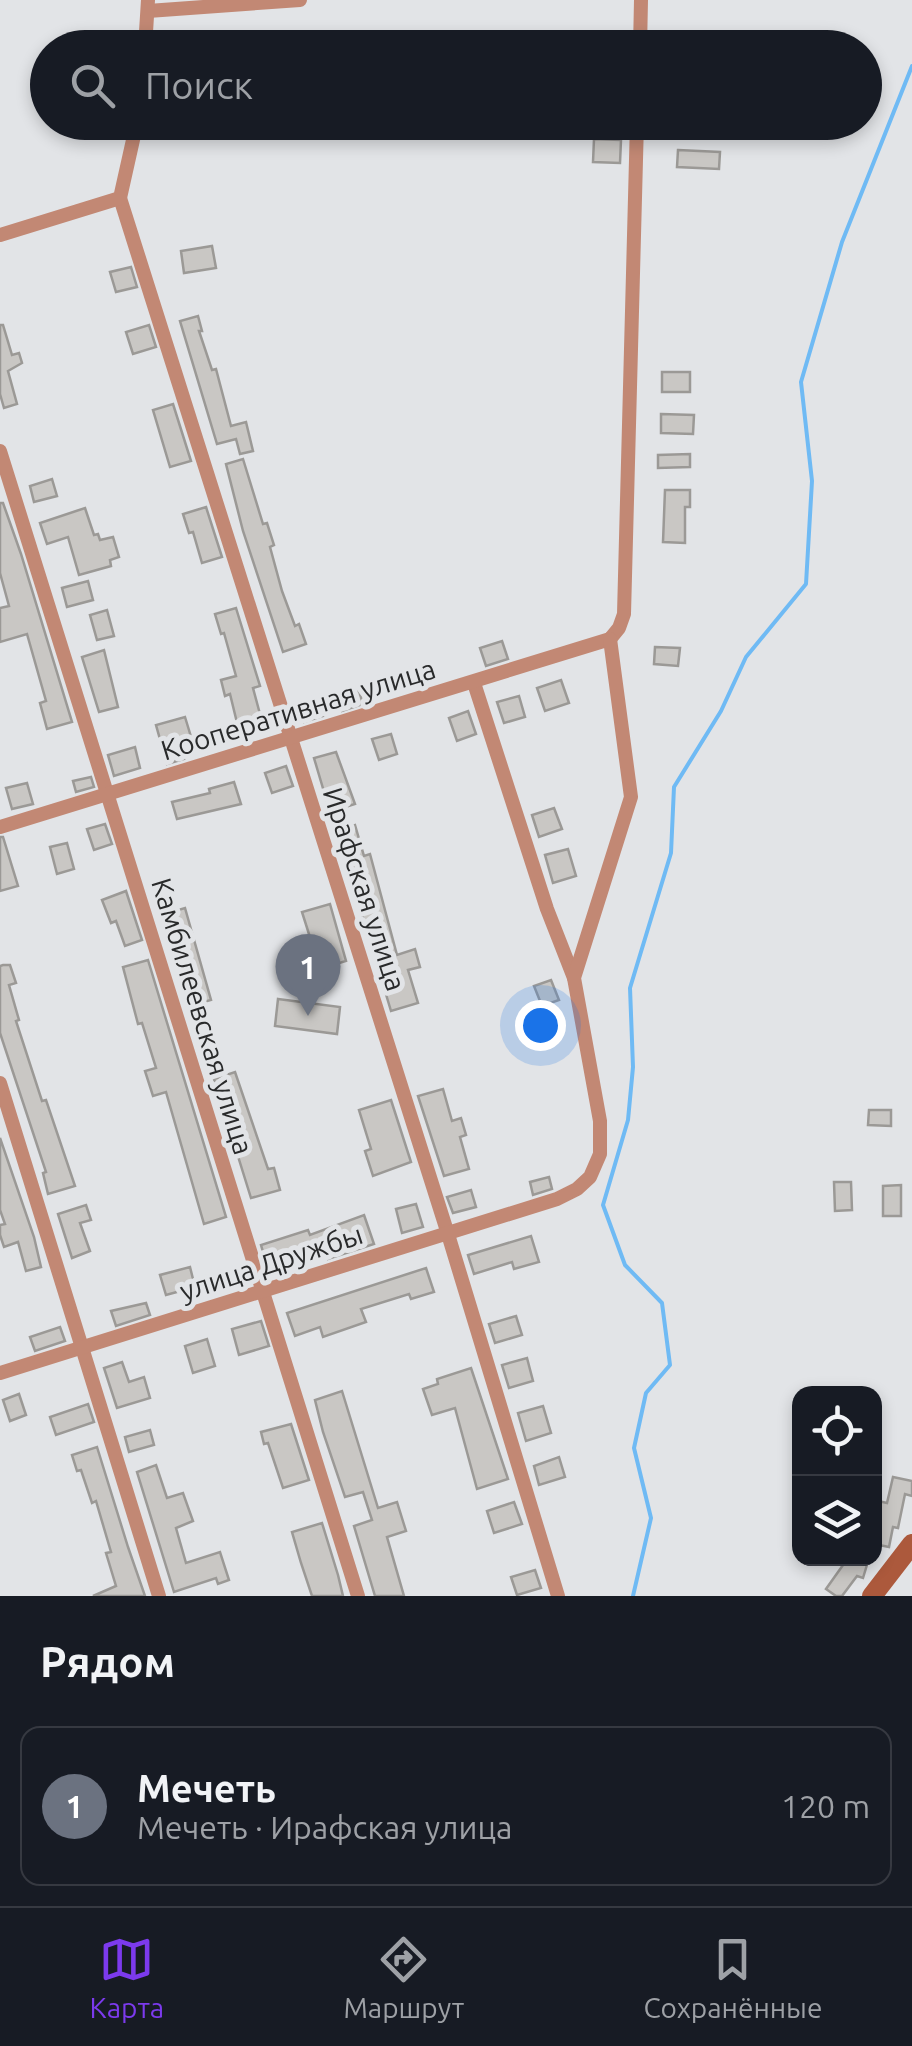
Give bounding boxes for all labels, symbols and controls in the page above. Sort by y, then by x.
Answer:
search box [30,30,882,140]
icon: search [65,58,120,113]
text: Поиск [145,64,253,106]
street label: Кооперативная улица [157,652,439,766]
street label: Ирафская улица [318,783,412,995]
street label: Камбилеевская улица [146,874,260,1158]
pin: 1 [276,934,340,1016]
your location [515,1000,566,1051]
street label: улица Дружбы [176,1218,366,1306]
map controls [792,1386,882,1566]
button: locate [792,1386,882,1476]
button: layers [792,1476,882,1566]
text: Рядом [40,1638,175,1685]
text: Мечеть [137,1767,276,1809]
text: 1 [65,1788,84,1824]
text: 120 m [781,1788,870,1824]
text: Мечеть · Ирафская улица [137,1809,512,1845]
tab: Карта [90,1932,164,2023]
tab: Маршрут [343,1932,464,2023]
tab: Сохранённые [643,1932,822,2023]

